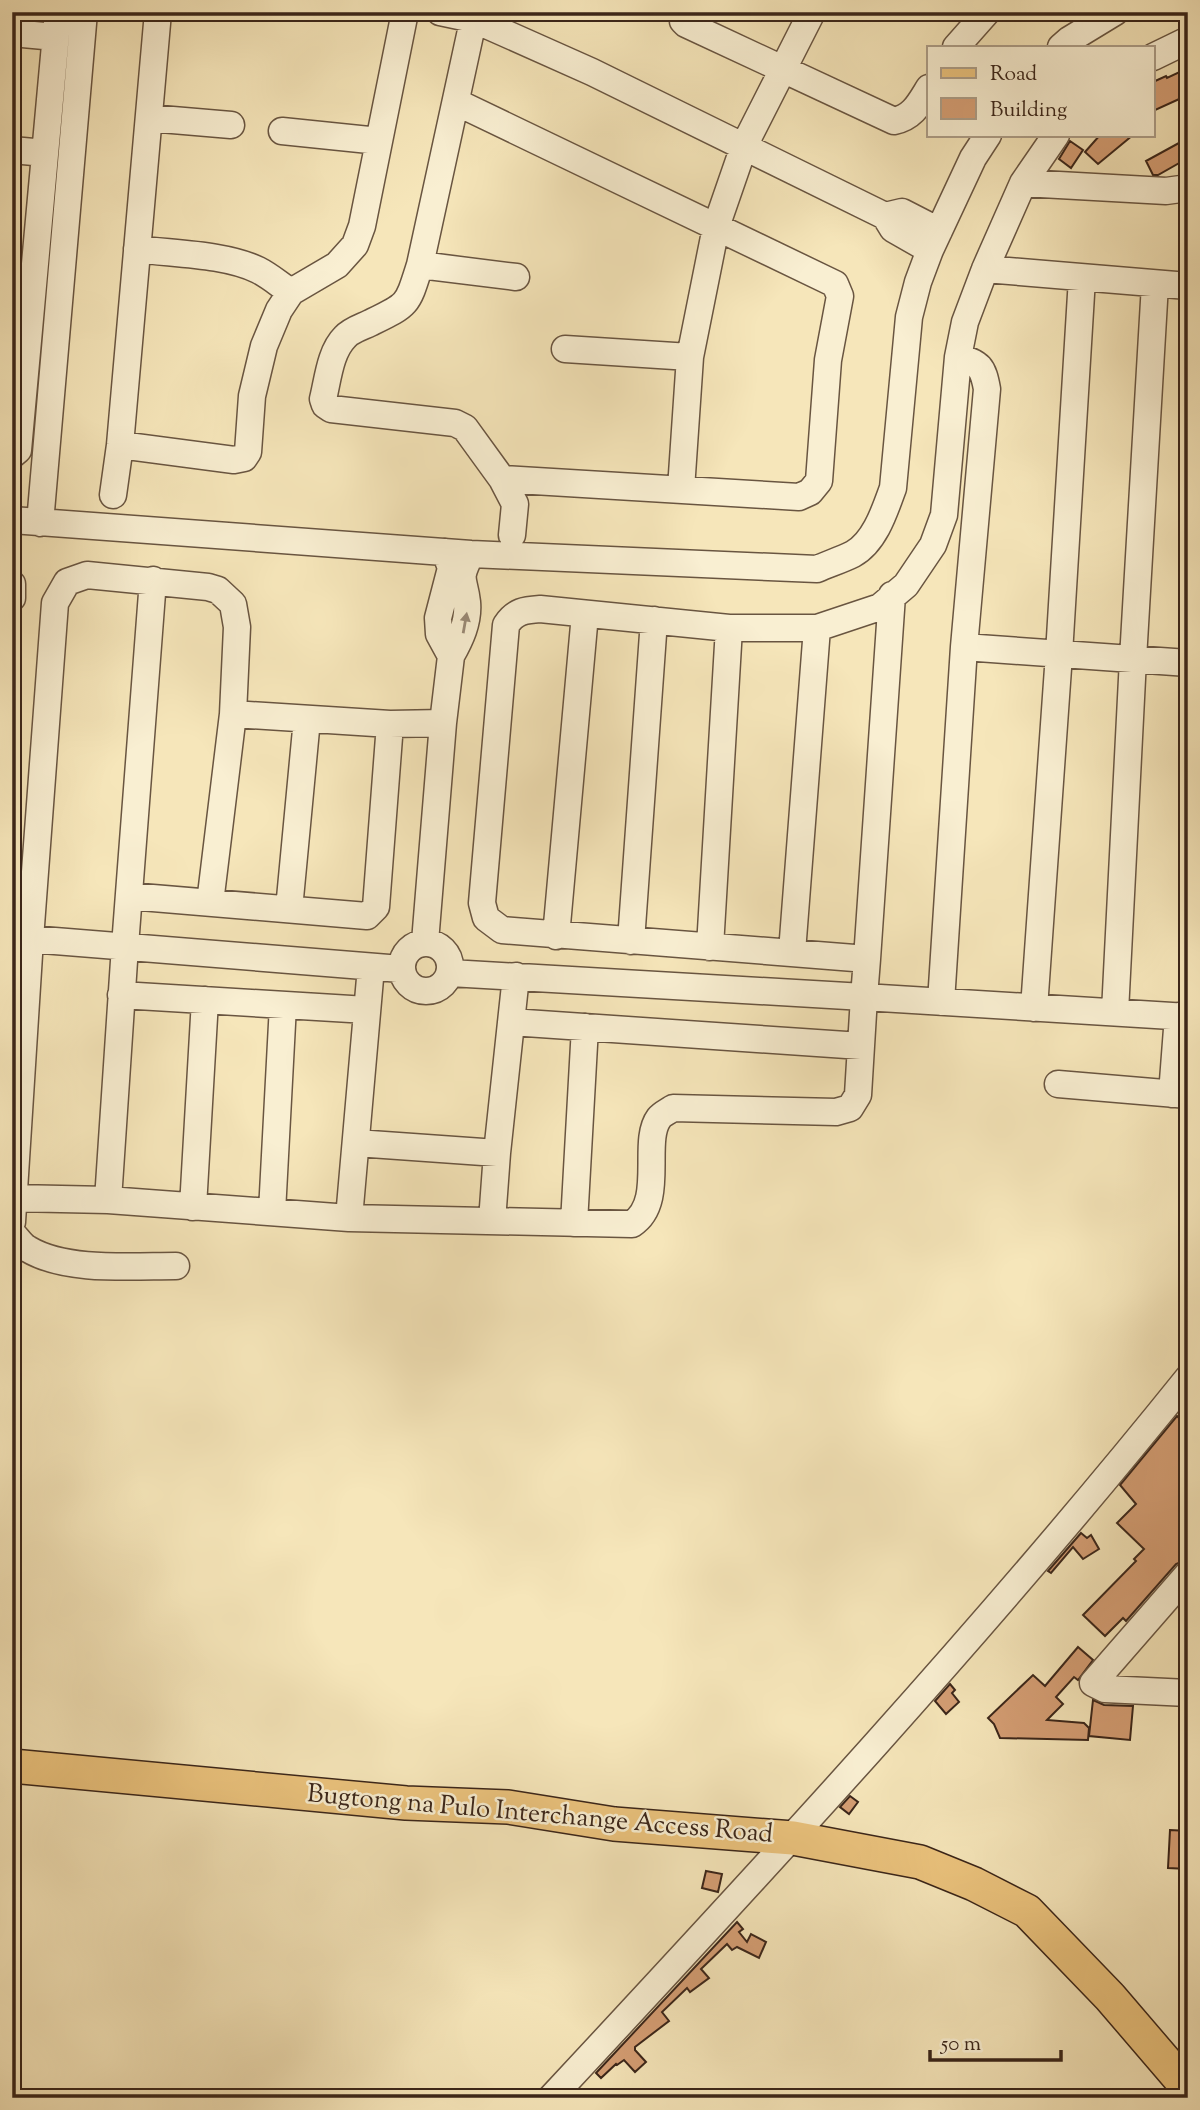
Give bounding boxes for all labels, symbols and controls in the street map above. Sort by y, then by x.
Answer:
legend [927,46,1154,136]
text: Road [990,60,1037,90]
text: Building [990,96,1067,126]
one-way arrow [460,612,471,634]
street label: Bugtong na Pulo Interchange Access Road [305,1776,775,1854]
scale bar [930,2019,1062,2063]
text: 50 m [940,2030,981,2060]

